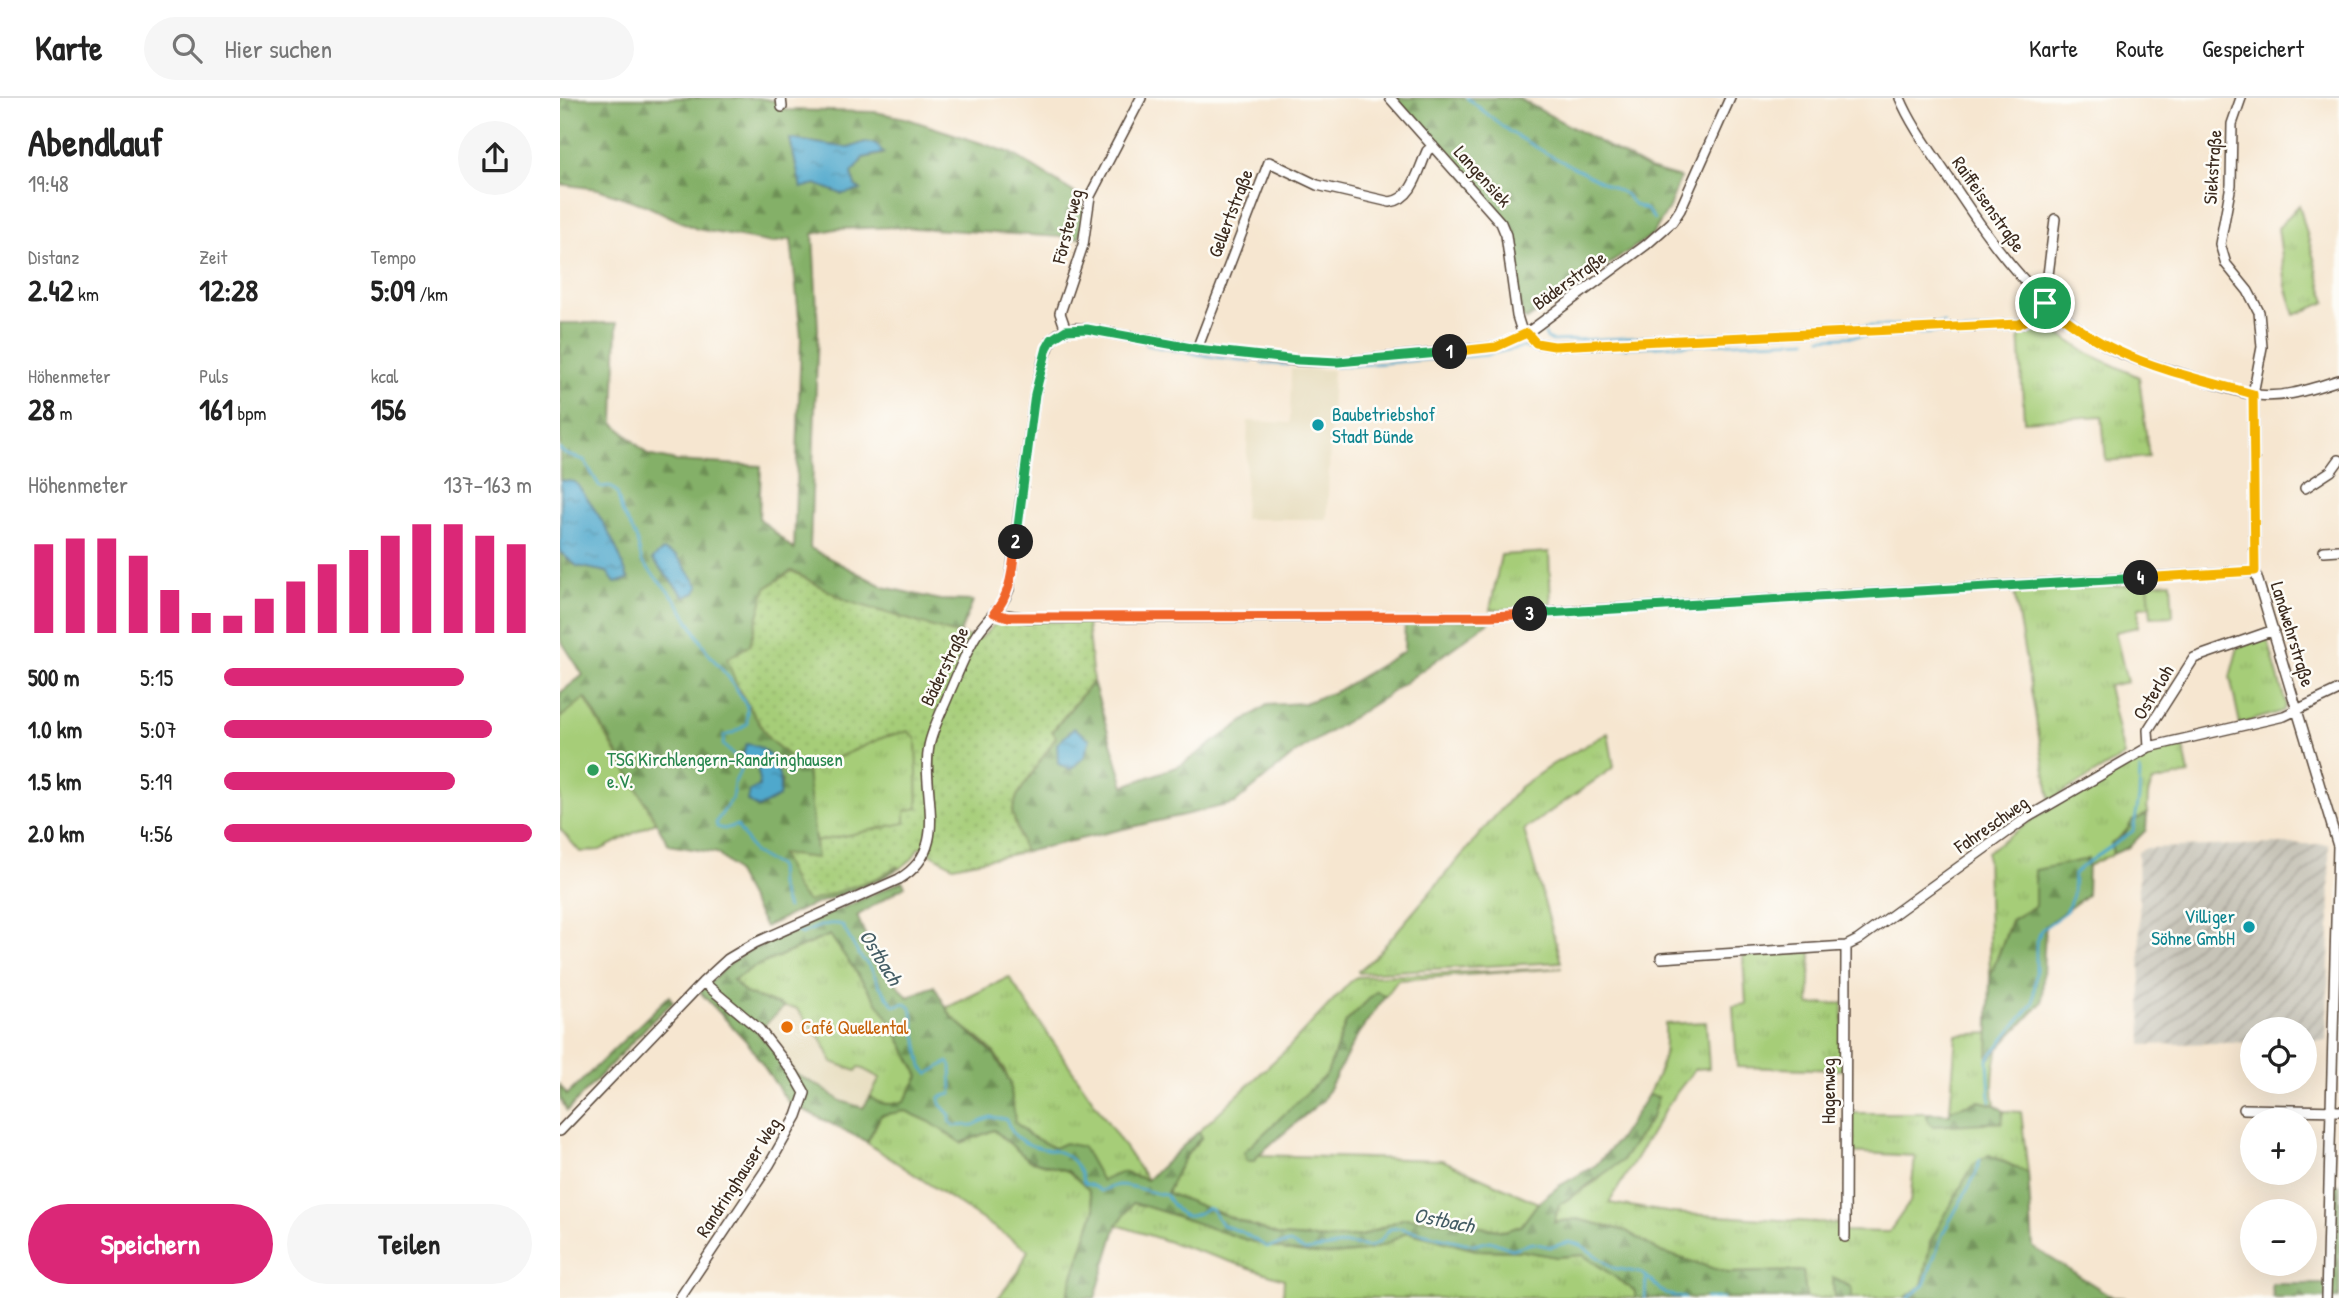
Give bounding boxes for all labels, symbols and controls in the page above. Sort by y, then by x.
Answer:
search box [144,17,634,80]
text: Karte [35,26,102,70]
icon: search [168,29,206,67]
text: Hier suchen [224,31,332,66]
text: Karte [2029,32,2078,64]
text: Route [2116,32,2164,64]
text: Gespeichert [2202,32,2304,64]
text: Abendlauf [28,116,163,168]
button: share [458,121,532,195]
street label: Siekstraße [2196,128,2228,205]
street label: Langensiek [1448,140,1518,213]
street label: Raiffeisenstraße [1946,151,2032,258]
street label: Gellertstraße [1201,165,1259,261]
text: 19:48 [28,168,69,199]
street label: Försterweg [1045,186,1089,267]
text: Distanz [28,244,79,270]
text: Zeit [199,244,227,270]
text: Tempo [371,244,416,270]
street label: Bäderstraße [1527,244,1612,316]
text: 2.42 [28,270,74,310]
text: 12:28 [199,270,258,310]
text: 5:09 [371,270,415,310]
pin [2015,273,2075,333]
text: km [74,281,99,307]
text: /km [415,281,448,307]
icon: arrive [2026,284,2064,322]
pin: 1 [1432,334,1468,370]
text: 1 [1446,338,1453,364]
text: Höhenmeter [28,363,111,389]
text: Puls [199,363,228,389]
text: kcal [371,363,398,389]
text: 28 [28,389,55,429]
text: 161 [199,389,233,429]
text: 156 [371,389,406,429]
text: m [55,400,72,426]
text: bpm [233,400,266,426]
place label: Baubetriebshof Stadt Bünde [1332,401,1436,449]
marker: Baubetriebshof Stadt Bünde [1310,417,1326,433]
text: Höhenmeter [28,469,128,500]
text: 137–163 m [444,469,532,500]
pin: 2 [998,524,1034,560]
text: 2 [1011,528,1020,554]
pin: 4 [2124,560,2158,596]
text: 4 [2137,564,2144,590]
street label: Landwehrstraße [2265,578,2321,690]
pin: 3 [1513,596,1548,632]
text: 3 [1525,600,1534,626]
street label: Bäderstraße [914,621,975,710]
street label: Osterloh [2126,660,2180,724]
text: 500 m [28,662,79,693]
text: 5:15 [140,662,173,693]
text: 1.0 km [28,714,82,745]
text: 5:07 [140,714,177,745]
place label: TSG Kirchlengern-Randringhausen e.V. [607,746,843,794]
marker: TSG Kirchlengern-Randringhausen e.V. [585,762,601,778]
text: 1.5 km [28,766,81,797]
text: 5:19 [140,766,172,797]
street label: Fahreschweg [1948,789,2033,860]
text: 2.0 km [28,818,84,849]
text: 4:56 [140,818,173,849]
place label: Villiger Söhne GmbH [2151,903,2236,951]
marker: Villiger Söhne GmbH [2241,919,2257,935]
water label: Ostbach [853,924,910,991]
place label: Café Quellental [801,1014,910,1040]
map controls [2240,1017,2317,1276]
button: locate [2240,1017,2317,1094]
marker: Café Quellental [779,1019,795,1035]
street label: Hagenweg [1815,1058,1841,1124]
button: + [2240,1108,2317,1185]
street label: Randringhauser Weg [690,1112,786,1242]
button: − [2240,1199,2317,1276]
water label: Ostbach [1411,1200,1478,1240]
button: Speichern [28,1204,273,1284]
button: Teilen [287,1204,532,1284]

